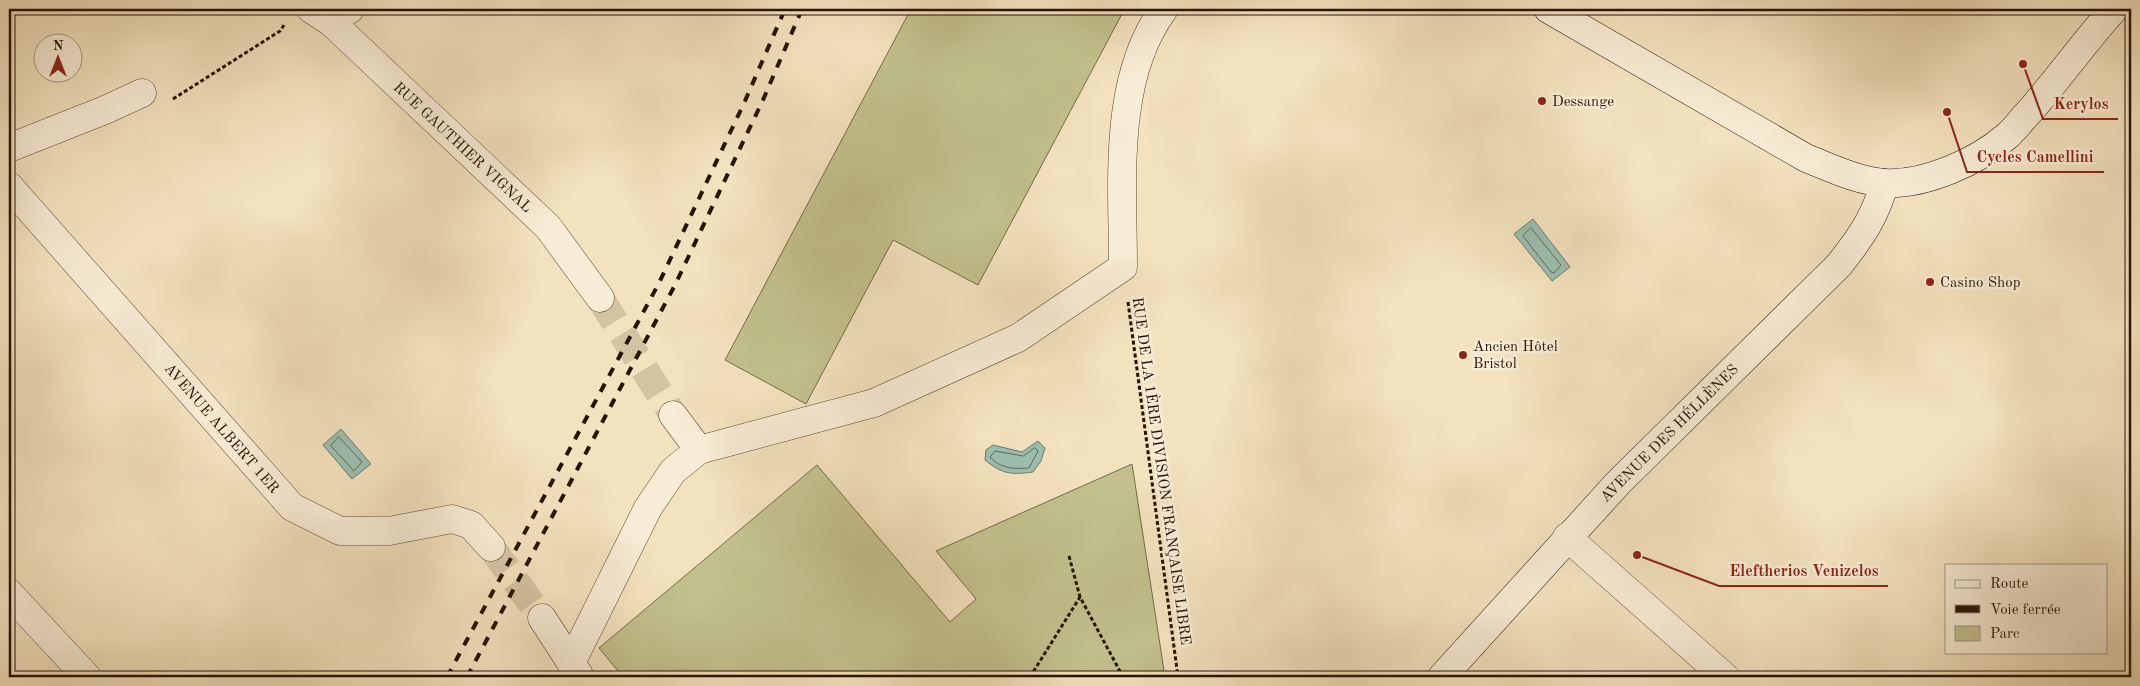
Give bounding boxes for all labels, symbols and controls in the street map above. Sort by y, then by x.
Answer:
north arrow [32,32,82,82]
text: N [53,39,64,53]
street label: RUE GAUTHIER VIGNAL [390,80,534,216]
callout: Kerylos [2043,88,2118,119]
marker: Dessange [1536,95,1548,107]
place label: Dessange [1552,95,1614,110]
text: Kerylos [2053,97,2109,113]
callout: Cycles Camellini [1967,141,2104,172]
text: Cycles Camellini [1977,150,2094,166]
marker: Casino Shop [1924,276,1936,288]
place label: Casino Shop [1940,276,2021,291]
street label: RUE DE LA 1ÈRE DIVISION FRANÇAISE LIBRE [1129,296,1195,646]
place label: Ancien Hôtel Bristol [1473,340,1558,372]
marker: Ancien Hôtel Bristol [1457,349,1469,361]
street label: AVENUE DES HÉLLÈNES [1596,360,1742,506]
street label: AVENUE ALBERT 1ER [161,361,281,497]
callout: Eleftherios Venizelos [1719,555,1888,586]
text: Eleftherios Venizelos [1729,564,1879,580]
legend [1945,564,2108,654]
text: Route [1990,577,2028,592]
text: Voie ferrée [1990,603,2061,618]
text: Parc [1990,627,2020,642]

